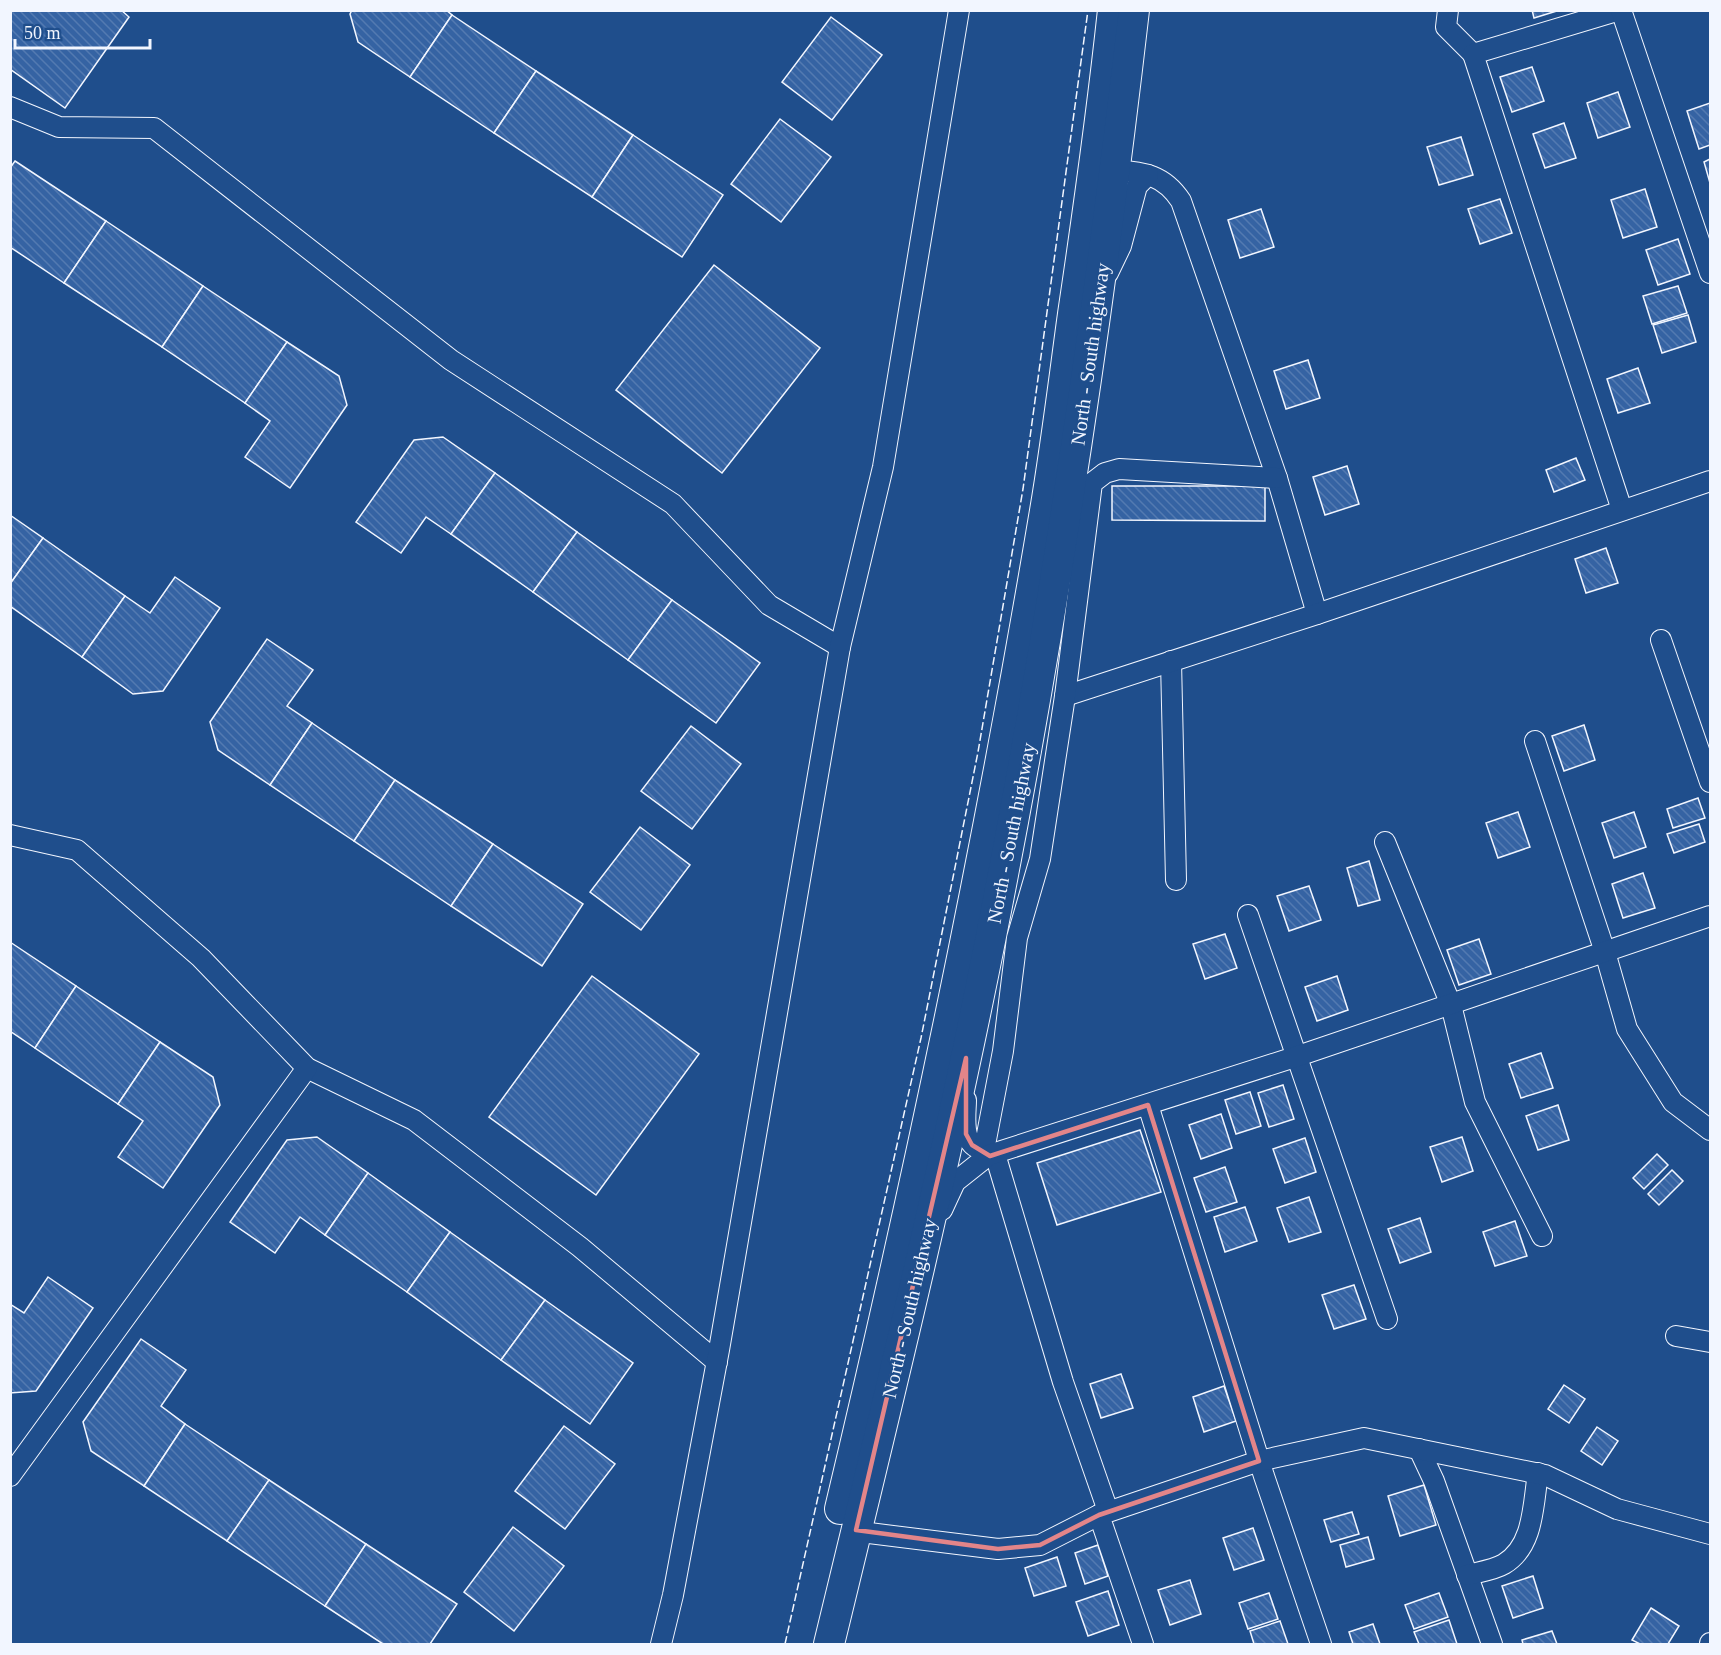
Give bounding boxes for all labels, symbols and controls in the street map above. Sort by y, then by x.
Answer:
scale bar [15,12,150,50]
text: 50 m [24,23,61,43]
street label: North - South highway [1066,261,1115,447]
street label: North - South highway [983,741,1040,926]
street label: North - South highway [878,1216,941,1400]

